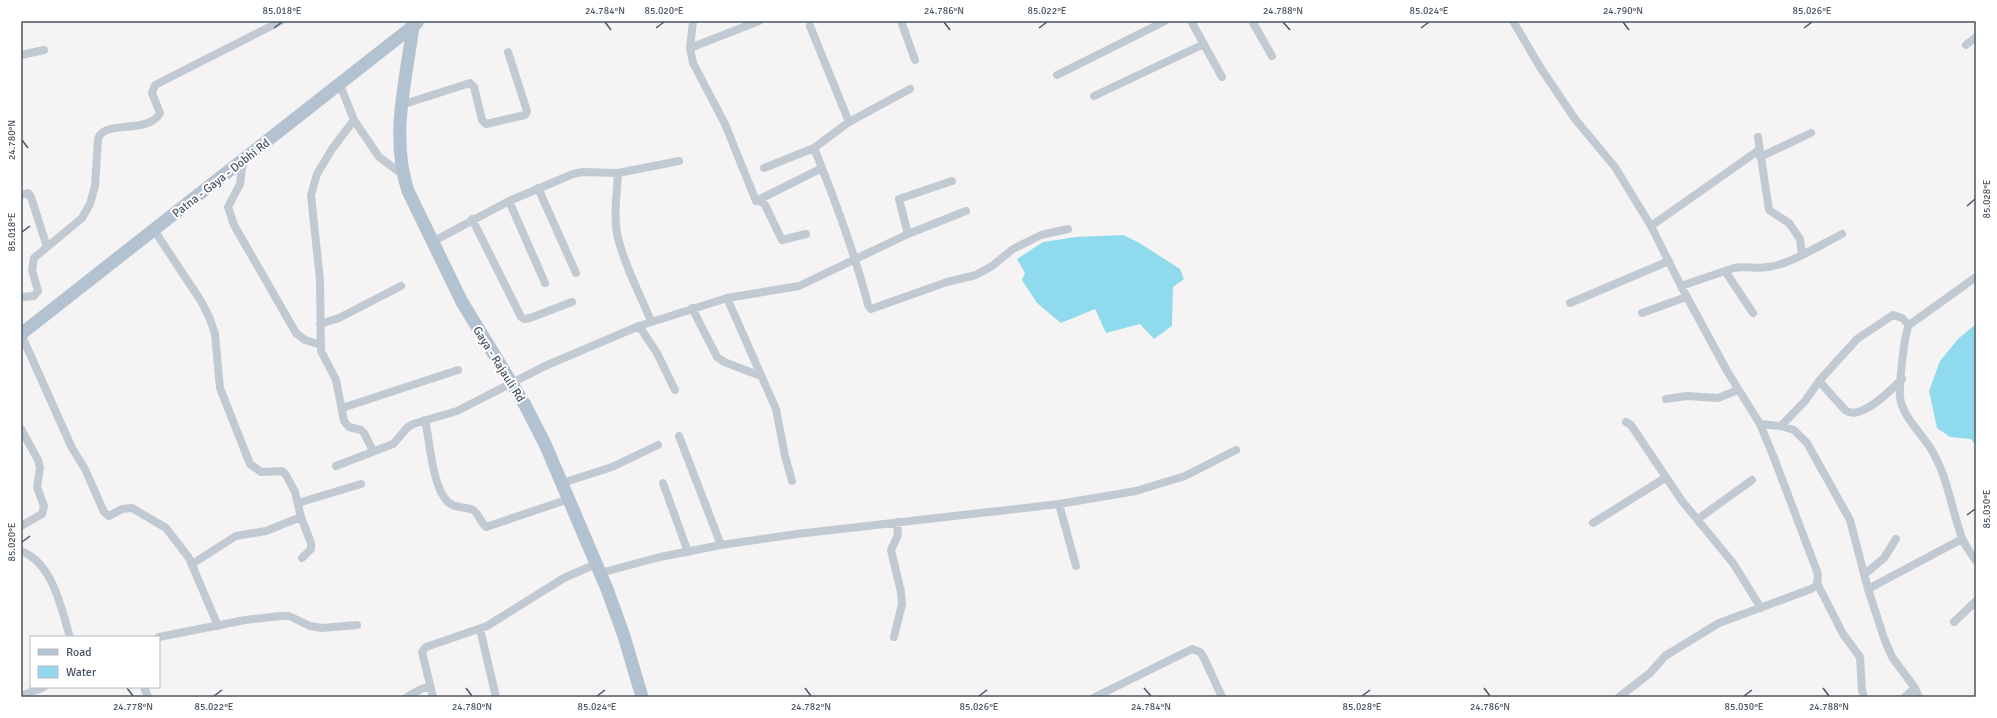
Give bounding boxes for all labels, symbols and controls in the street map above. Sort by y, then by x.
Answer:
text: 85.018°E [263,5,302,17]
text: 24.784°N [585,5,625,17]
text: 85.020°E [645,5,684,17]
text: 24.786°N [924,5,964,17]
text: 85.022°E [1028,5,1067,17]
text: 24.788°N [1263,5,1303,17]
text: 85.024°E [1410,5,1449,17]
text: 24.790°N [1603,5,1643,17]
text: 85.026°E [1793,5,1832,17]
text: 24.780°N [6,120,18,160]
street label: Patna - Gaya - Dobhi Rd [170,136,273,221]
text: 85.028°E [1981,179,1993,219]
text: 85.018°E [6,212,18,252]
street label: Gaya - Rajauli Rd [469,324,528,405]
text: 85.030°E [1981,489,1993,529]
text: 85.020°E [6,522,18,562]
legend [30,636,160,688]
text: Road [66,645,92,660]
text: Water [66,665,97,680]
text: 24.778°N [113,701,153,713]
text: 85.022°E [195,701,234,713]
text: 24.780°N [452,701,492,713]
text: 85.024°E [578,701,617,713]
text: 24.782°N [791,701,831,713]
text: 85.026°E [960,701,999,713]
text: 24.784°N [1131,701,1171,713]
text: 85.028°E [1343,701,1382,713]
text: 24.786°N [1470,701,1510,713]
text: 85.030°E [1725,701,1764,713]
text: 24.788°N [1809,701,1849,713]

